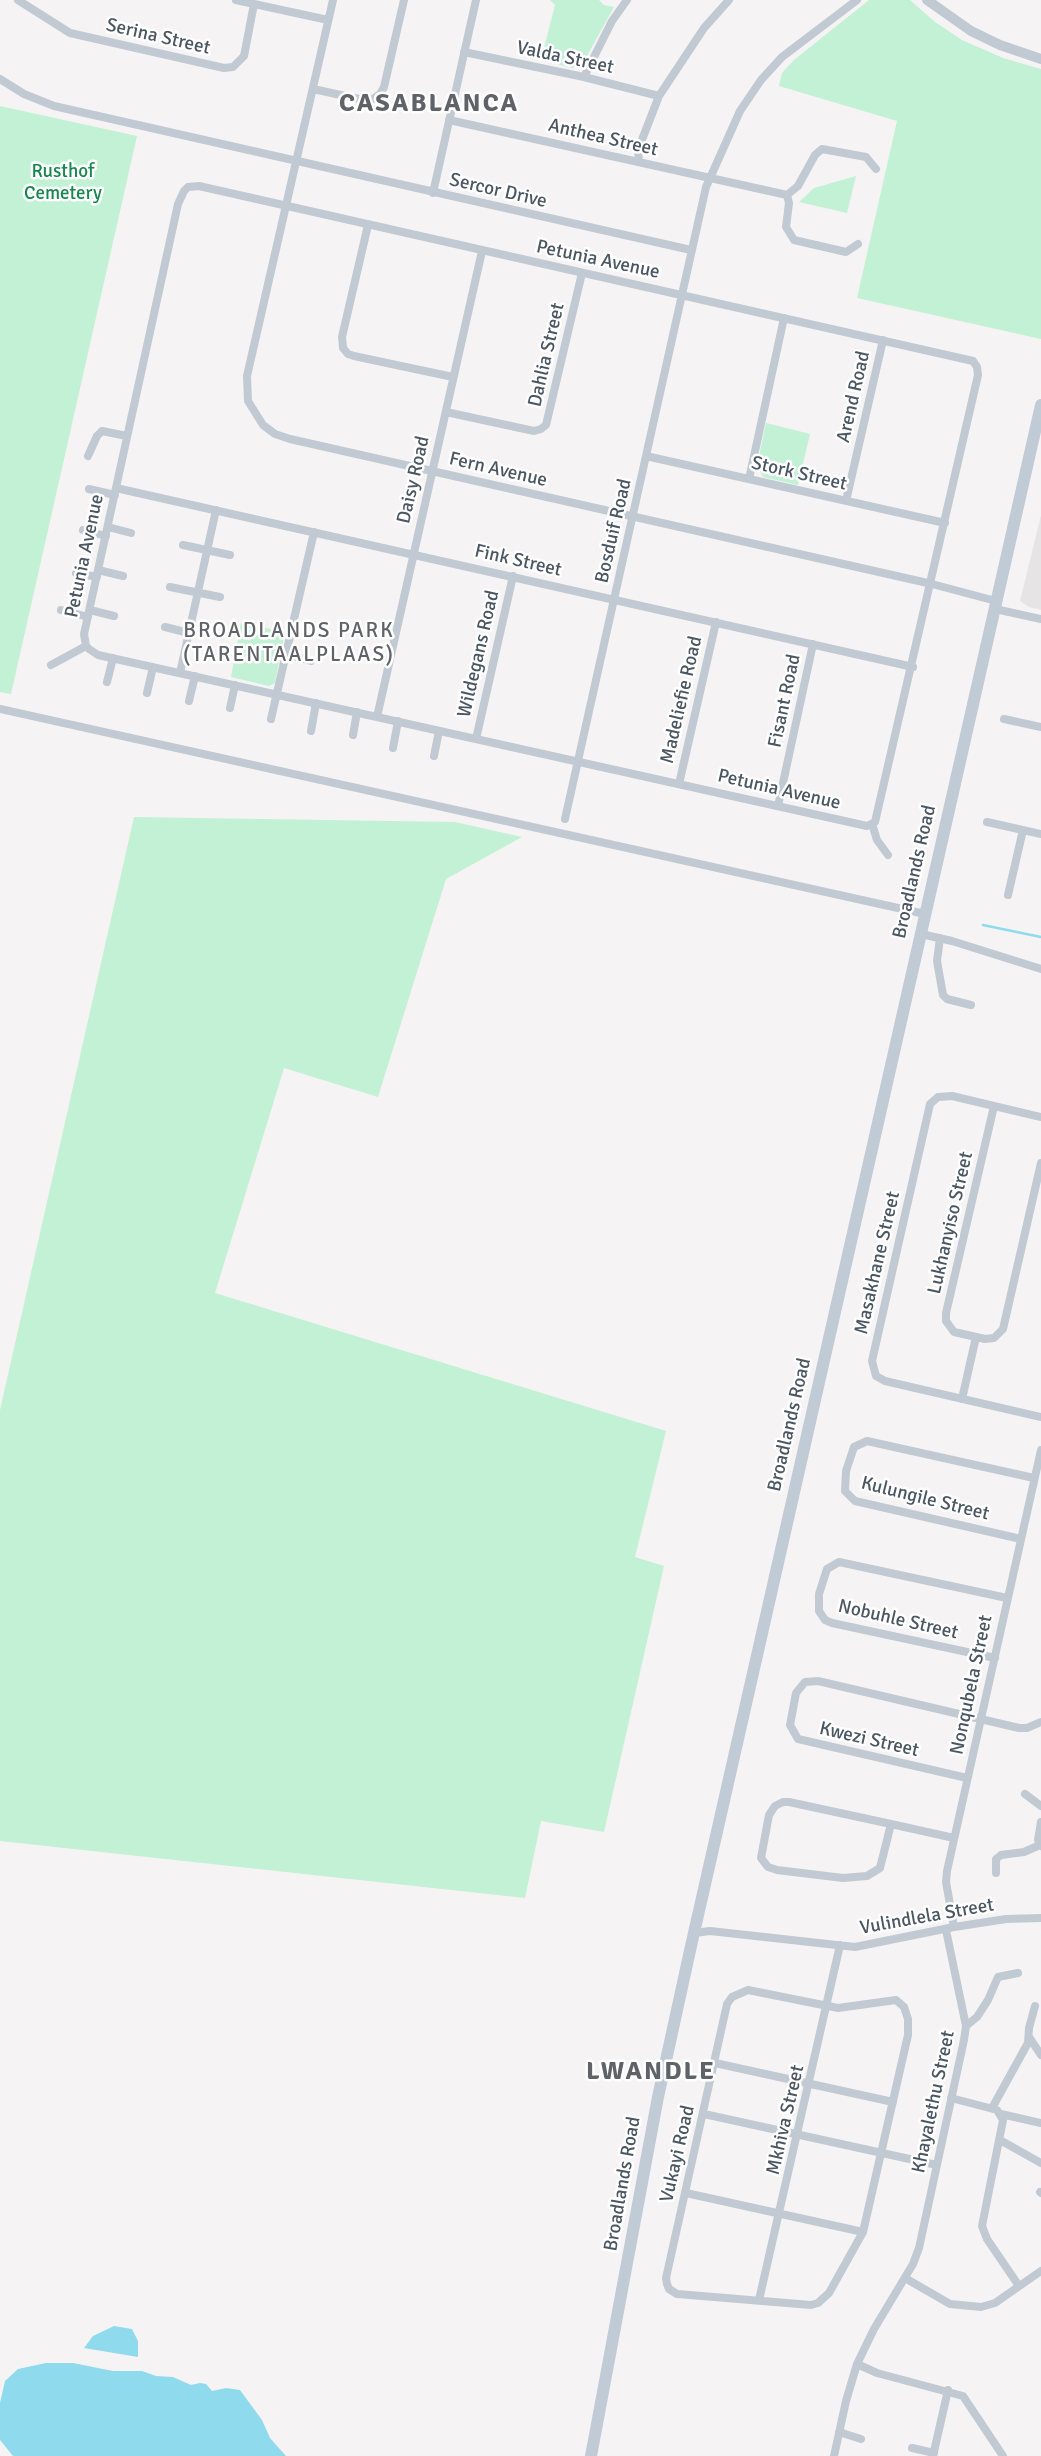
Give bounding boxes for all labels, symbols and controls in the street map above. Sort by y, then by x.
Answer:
street label: Serina Street [104,14,212,60]
street label: Valda Street [514,37,616,79]
district label: CASABLANCA [340,88,518,120]
street label: Anthea Street [546,114,660,162]
park label: Rusthof Cemetery [24,161,102,205]
street label: Sercor Drive [447,169,549,213]
street label: Petunia Avenue [534,236,662,284]
street label: Dahlia Street [524,301,570,409]
street label: Arend Road [832,349,876,445]
street label: Daisy Road [393,434,435,526]
street label: Fern Avenue [447,448,549,492]
street label: Stork Street [749,452,849,496]
street label: Bosduif Road [591,477,637,585]
street label: Petunia Avenue [61,492,109,620]
street label: Fink Street [472,540,564,582]
street label: Wildegans Road [453,588,505,720]
district label: BROADLANDS PARK (TARENTAALPLAAS) [185,618,393,668]
street label: Madeliefie Road [656,634,708,766]
street label: Fisant Road [764,652,806,750]
street label: Petunia Avenue [715,765,843,815]
street label: Broadlands Road [889,803,941,941]
street label: Lukhanyiso Street [924,1150,978,1296]
street label: Masakhane Street [850,1189,906,1337]
street label: Broadlands Road [764,1356,816,1494]
street label: Kulungile Street [859,1472,991,1526]
street label: Nobuhle Street [836,1595,960,1645]
street label: Nonqubela Street [946,1613,998,1757]
street label: Kwezi Street [817,1718,921,1762]
street label: Vulindlela Street [858,1894,996,1940]
street label: Khayalethu Street [908,2029,960,2175]
district label: LWANDLE [587,2056,715,2088]
street label: Mkhiva Street [762,2063,810,2177]
street label: Vukayi Road [656,2103,700,2205]
street label: Broadlands Road [600,2115,646,2253]

